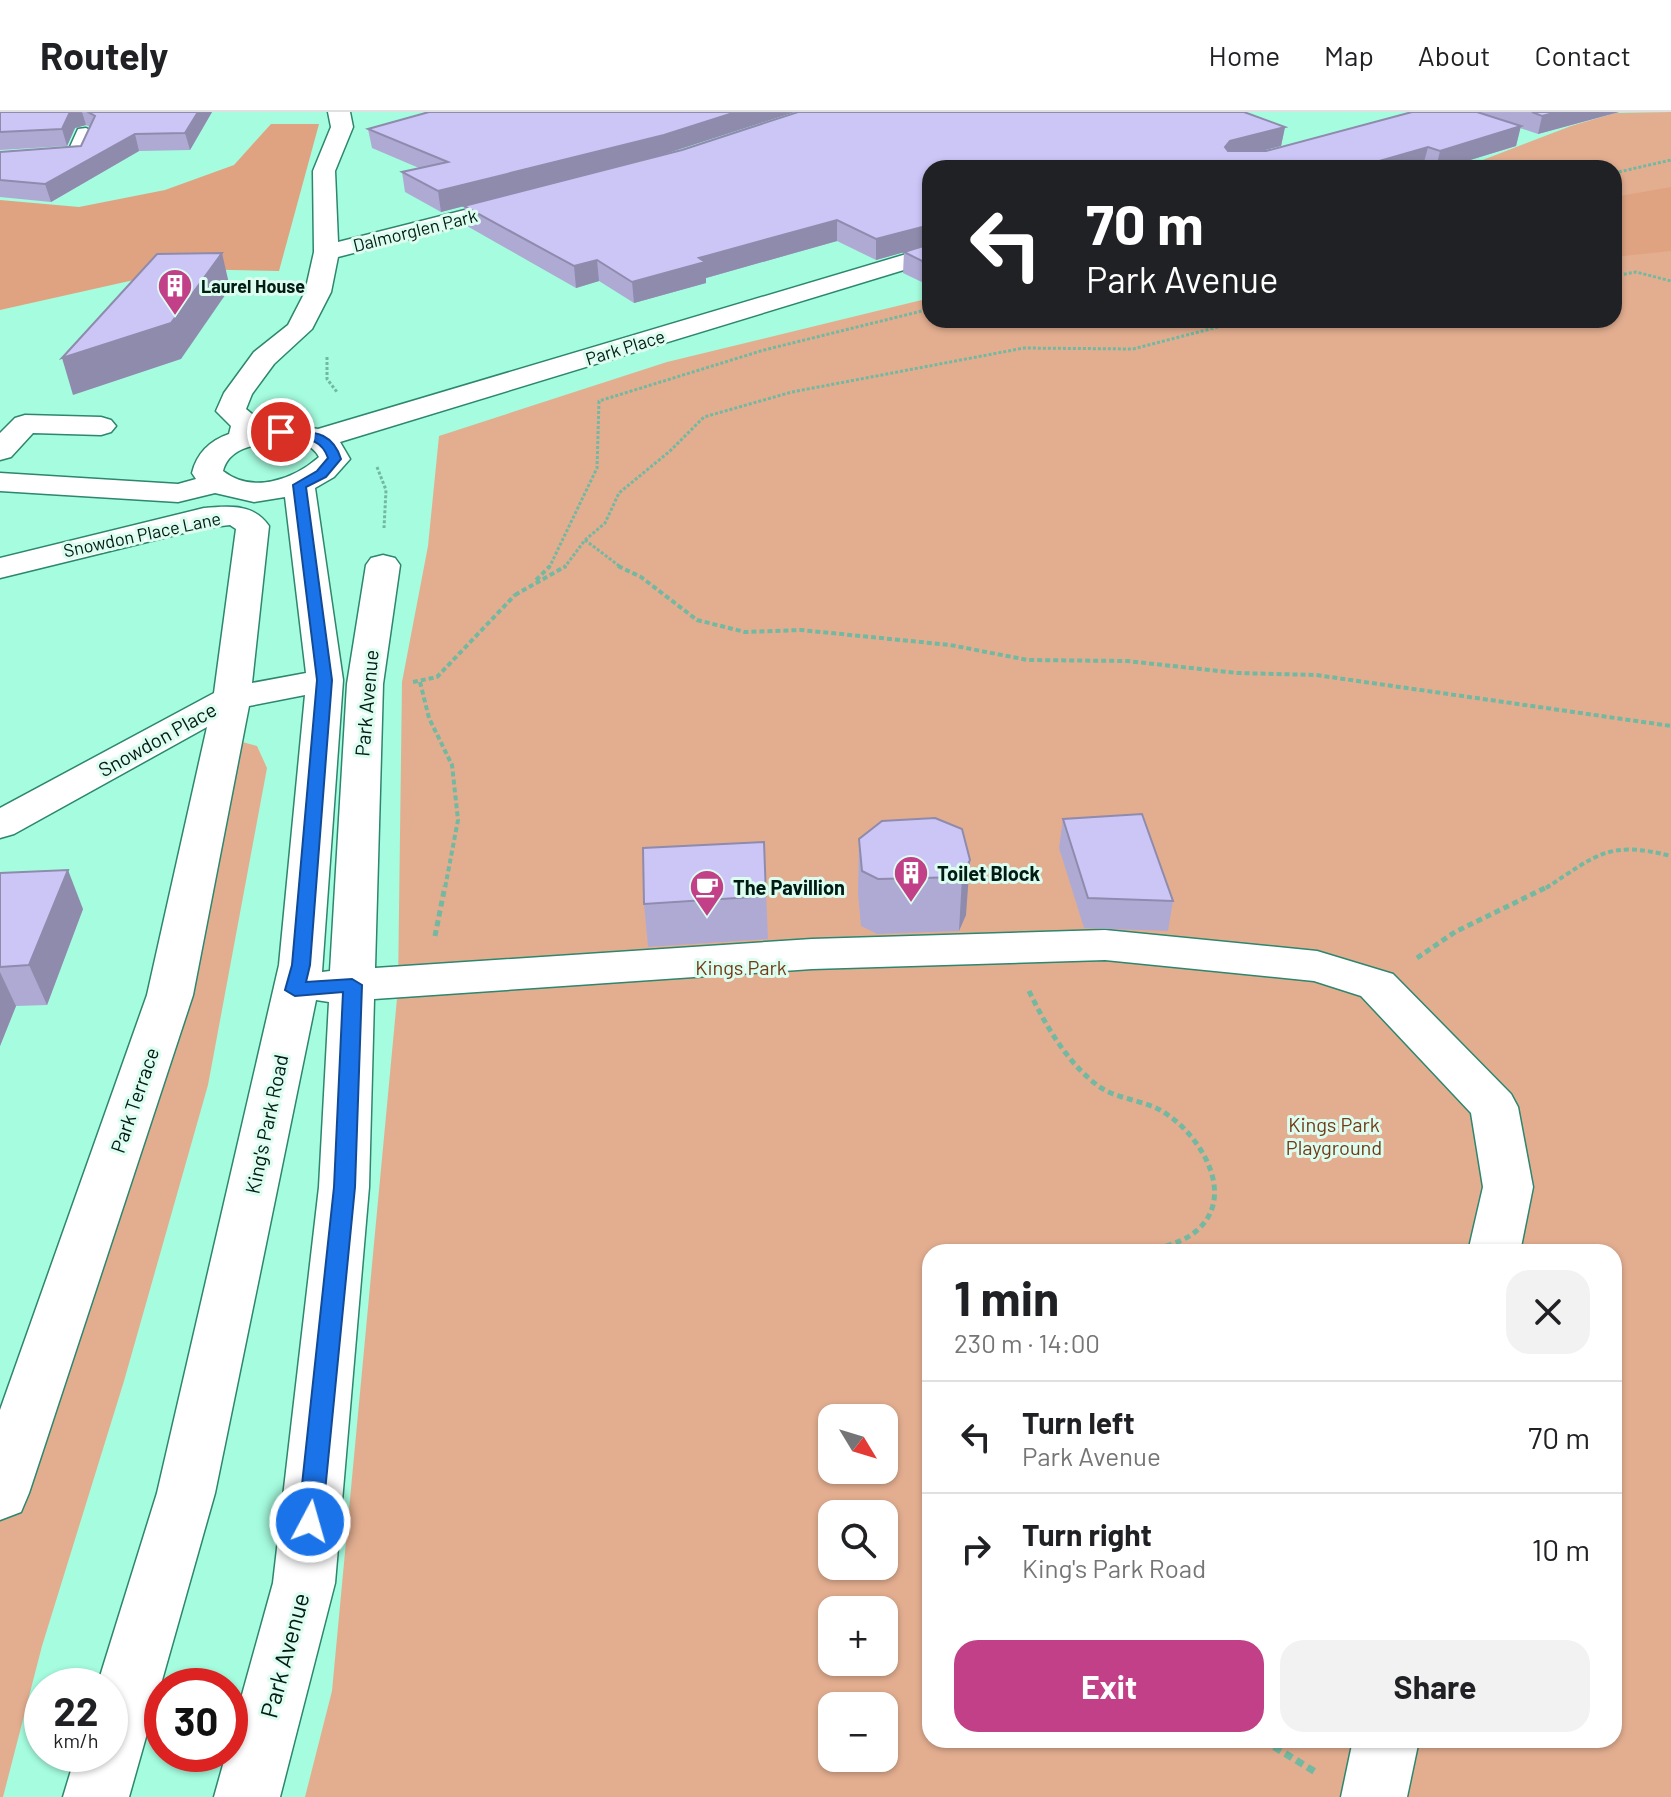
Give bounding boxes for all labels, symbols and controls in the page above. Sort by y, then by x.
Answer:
text: Routely [40,32,168,78]
text: Home [1209,38,1280,72]
text: Map [1324,38,1374,72]
text: About [1418,38,1490,72]
text: Contact [1534,38,1631,72]
text: 70 m [1086,189,1204,256]
icon: left [954,192,1058,296]
street label: Dalmorglen Park [351,204,479,256]
text: Park Avenue [1086,257,1278,300]
building icon: Laurel House [156,267,194,317]
place label: Laurel House [201,275,305,297]
street label: Park Place [583,325,667,369]
pin [247,398,315,466]
icon: arrive [259,410,303,454]
street label: Snowdon Place Lane [61,507,223,561]
street label: Park Avenue [349,649,383,757]
street label: Snowdon Place [94,697,220,781]
building icon: Toilet Block [892,854,930,904]
place label: Toilet Block [937,861,1041,885]
cafe icon: The Pavillion [688,868,726,918]
place label: The Pavillion [733,875,845,899]
park label: Kings Park [695,955,787,979]
street label: Park Terrace [105,1044,163,1156]
street label: King's Park Road [240,1052,292,1196]
park label: Kings Park Playground [1286,1112,1382,1159]
text: 1 min [954,1268,1059,1326]
button: close [1506,1270,1590,1354]
text: 230 m · 14:00 [954,1327,1100,1358]
north arrow [818,1404,898,1484]
map controls [818,1404,898,1772]
text: Turn left [1022,1404,1135,1440]
icon: left [954,1415,998,1459]
text: 70 m [1528,1419,1590,1455]
text: Park Avenue [1022,1440,1161,1471]
position arrow [268,1480,352,1564]
button: search [818,1500,898,1580]
text: Turn right [1022,1516,1152,1552]
icon: right [954,1527,998,1571]
text: 10 m [1532,1531,1590,1567]
text: King's Park Road [1022,1552,1206,1583]
street label: Park Avenue [253,1589,315,1721]
button: + [818,1596,898,1676]
button: Exit [954,1640,1264,1732]
button: Share [1280,1640,1590,1732]
speed limit sign: 30 [144,1668,248,1772]
text: 22 [54,1686,98,1734]
button: − [818,1692,898,1772]
text: km/h [53,1728,99,1752]

